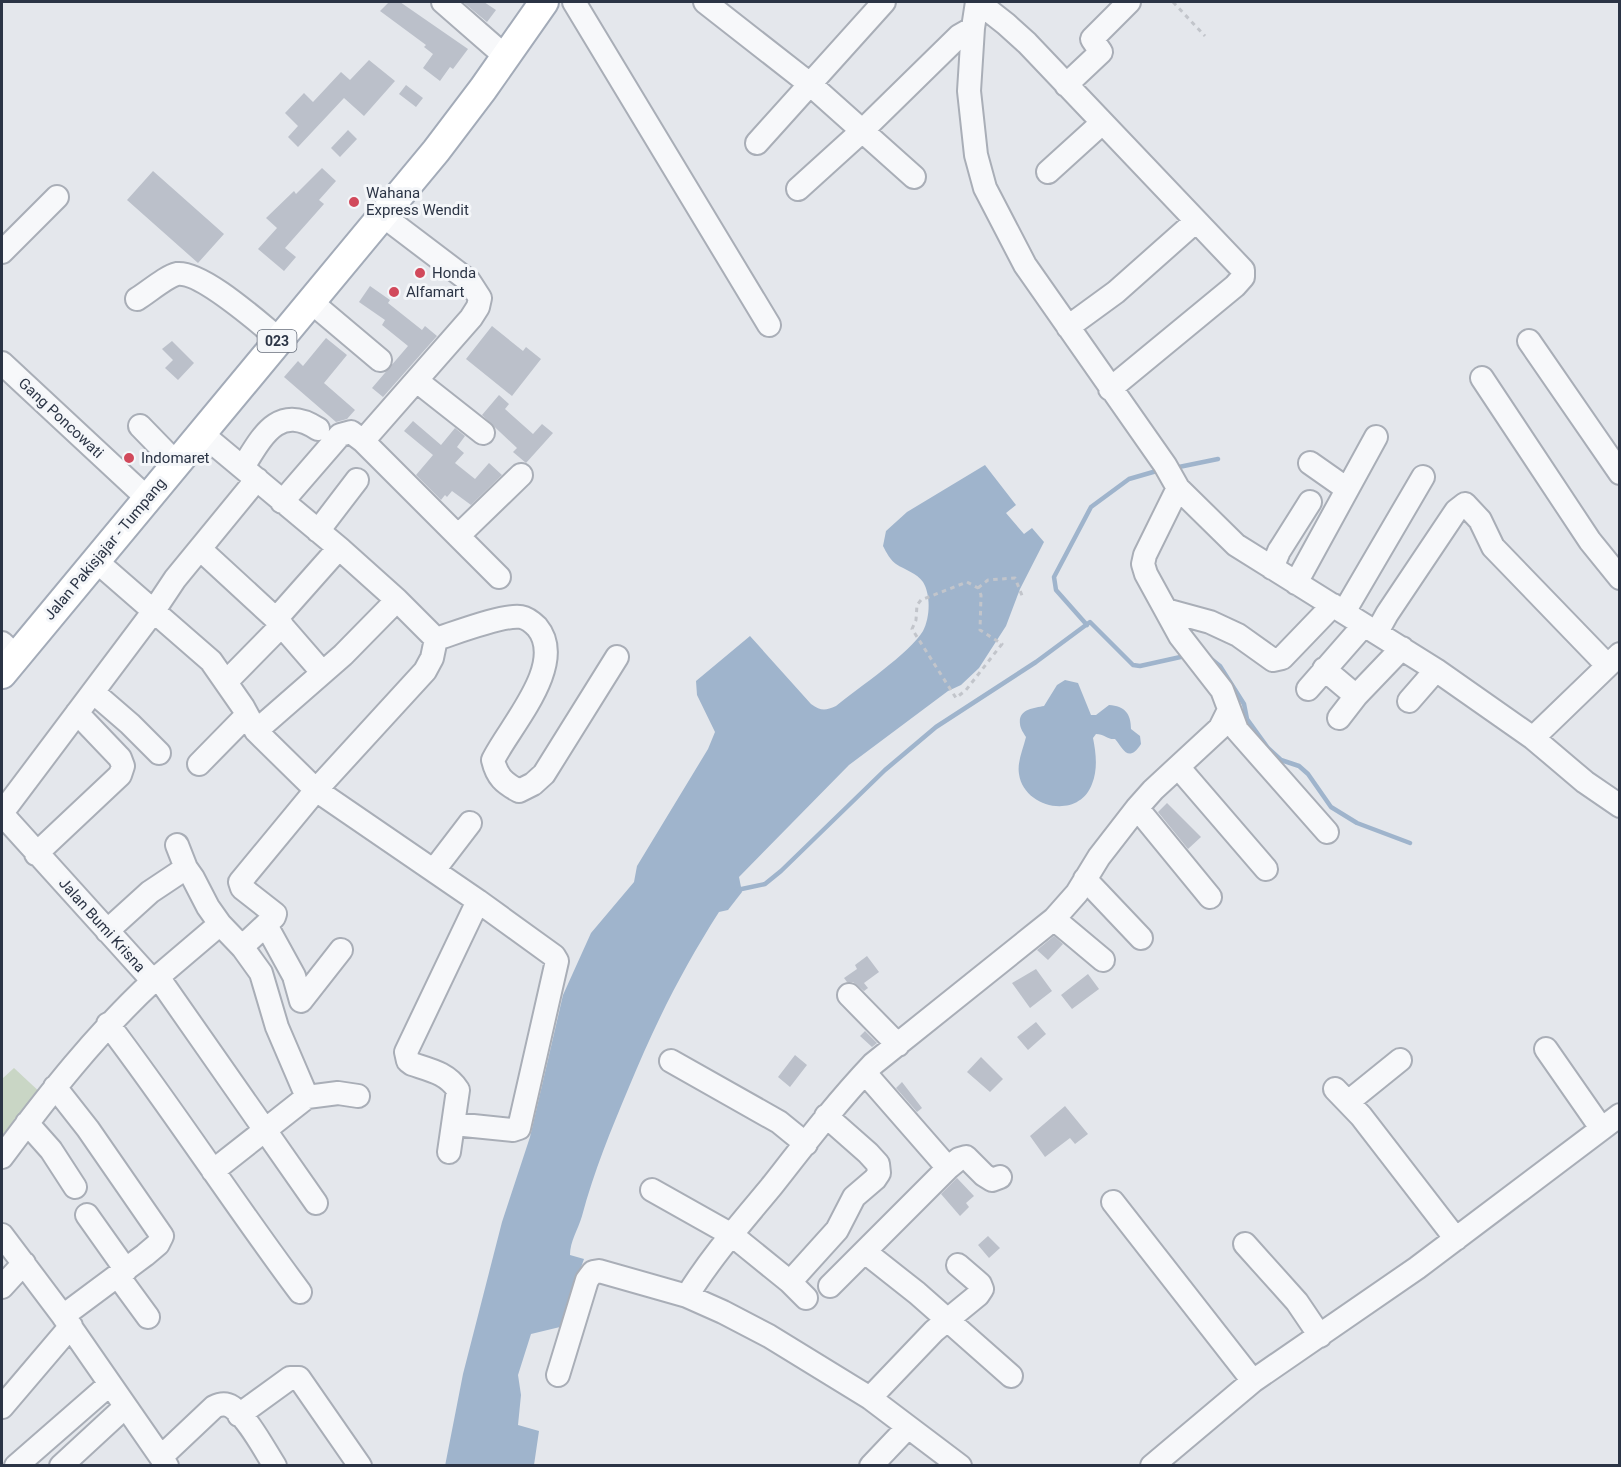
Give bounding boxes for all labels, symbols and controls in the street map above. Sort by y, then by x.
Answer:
place label: Wahana Express Wendit [366,184,469,219]
marker: Wahana Express Wendit [347,195,361,209]
place label: Honda [432,264,476,282]
marker: Honda [413,266,427,280]
place label: Alfamart [406,283,465,301]
marker: Alfamart [387,285,401,299]
road number: 023 [258,330,296,352]
street label: Gang Poncowati [15,374,107,462]
place label: Indomaret [141,449,210,467]
marker: Indomaret [122,451,136,465]
street label: Jalan Pakisjajar - Tumpang [40,474,170,624]
street label: Jalan Bumi Krisna [55,874,149,976]

